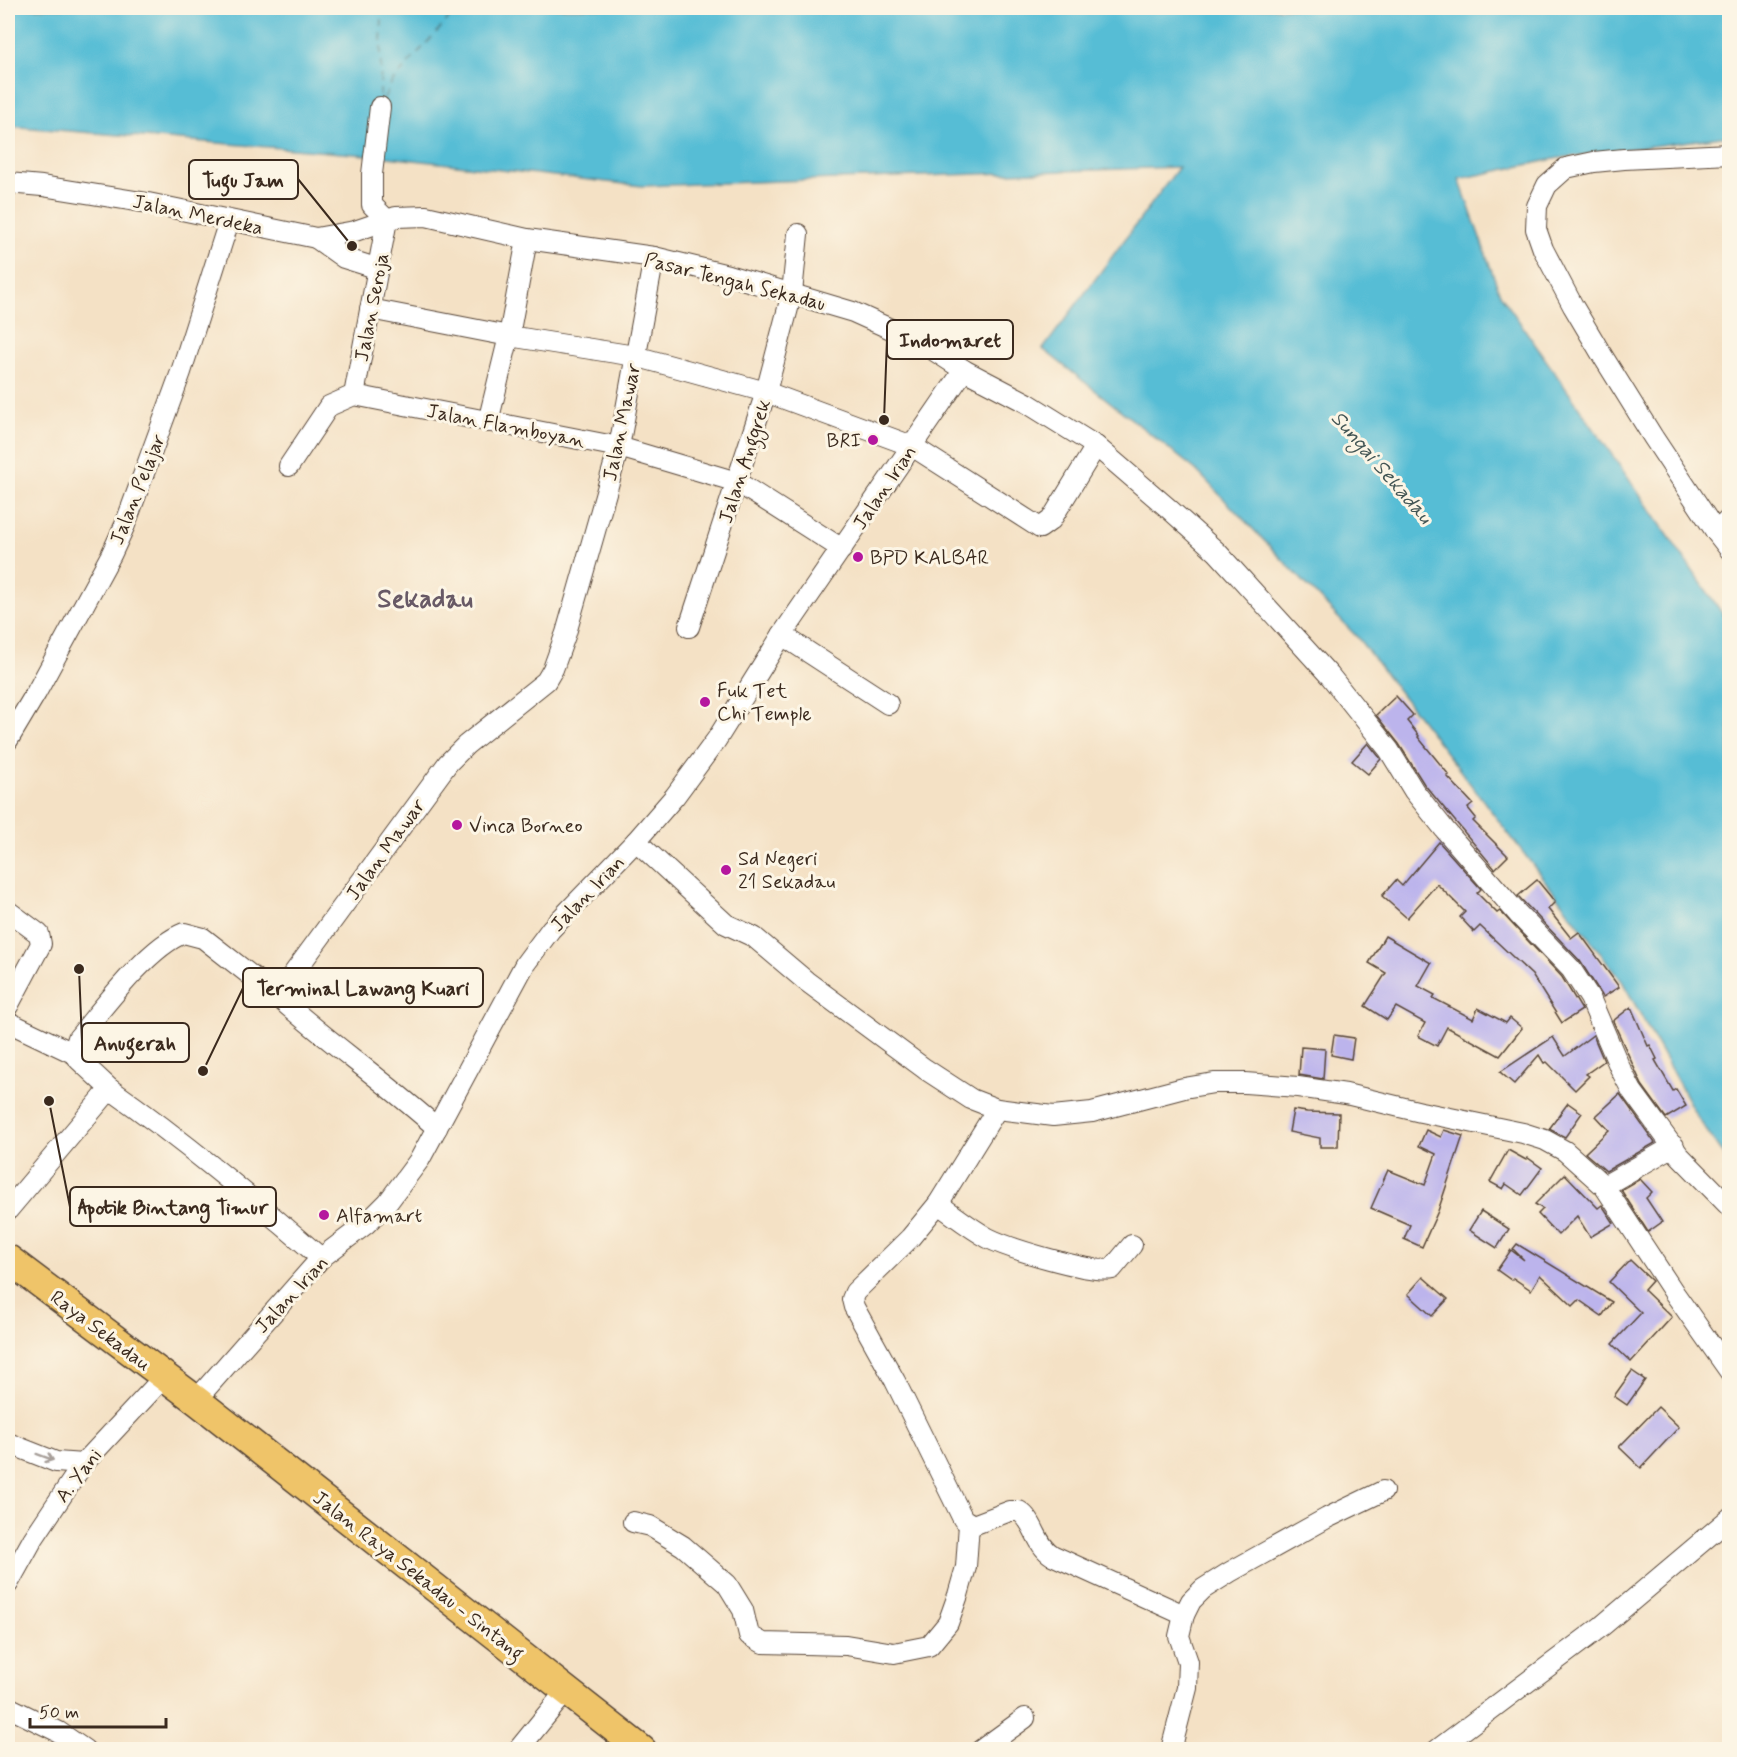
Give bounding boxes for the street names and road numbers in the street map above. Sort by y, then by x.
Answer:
street label: Jalan Merdeka [130,188,265,242]
street label: Pasar Tengah Sekadau [641,247,828,319]
street label: Jalan Seroja [349,251,396,364]
street label: Jalan Mawar [597,360,648,484]
street label: Jalan Anggrek [713,396,780,528]
street label: Jalan Flamboyan [424,398,587,455]
street label: Jalan Pelajar [104,430,173,549]
street label: Jalan Irian [847,440,924,536]
street label: Jalan Mawar [340,793,433,906]
street label: Jalan Irian [545,850,631,938]
street label: Jalan Irian [249,1250,335,1340]
street label: Raya Sekadau [44,1284,156,1378]
street label: A. Yani [50,1443,109,1509]
street label: Jalan Raya Sekadau - Sintang [306,1485,529,1669]

